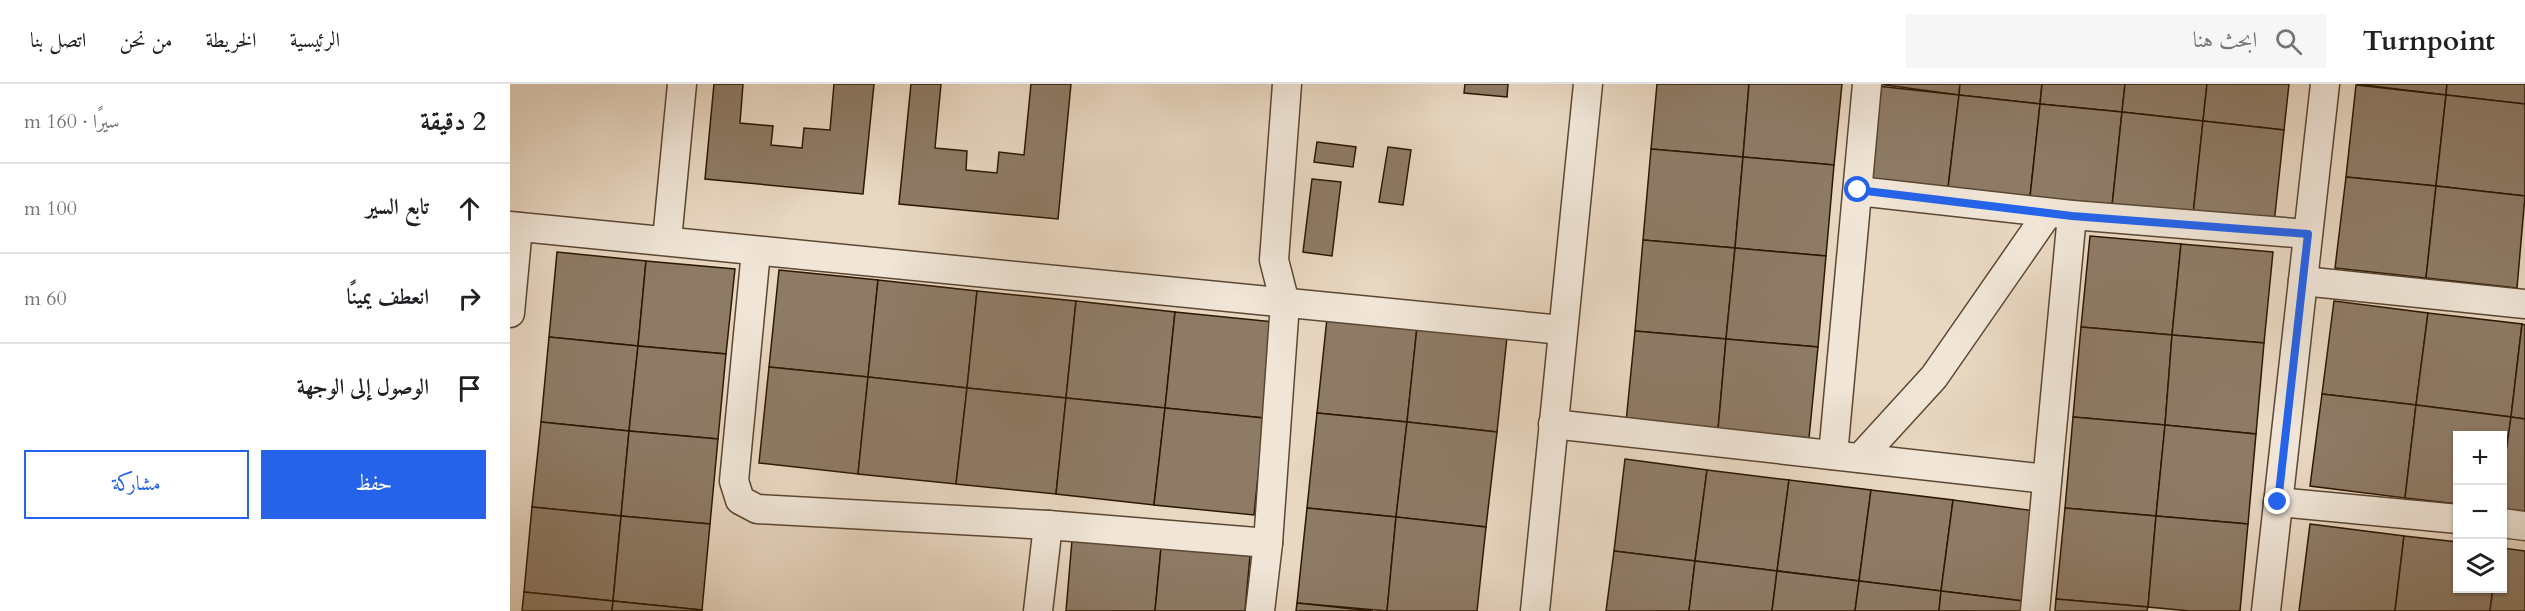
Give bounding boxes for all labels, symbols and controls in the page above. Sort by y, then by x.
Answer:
search box [1906,14,2326,68]
text: Turnpoint [2362,22,2495,60]
text: ابحث هنا [2193,25,2257,55]
icon: search [2272,25,2305,58]
text: اتصل بنا [30,26,86,55]
text: من نحن [119,26,173,55]
text: الخريطة [206,26,257,55]
text: الرئيسية [290,26,340,55]
text: 2 دقيقة [420,104,486,139]
text: سيرًا · 160 m [24,108,120,135]
route start [1844,176,1870,202]
text: تابع السير [366,192,429,222]
icon: ahead [453,192,486,225]
text: 100 m [24,195,77,222]
text: انعطف يمينًا [346,282,429,312]
icon: right [453,282,486,315]
text: 60 m [24,285,67,312]
text: الوصول إلى الوجهة [297,372,429,402]
icon: arrive [453,372,486,405]
map controls [2453,431,2507,593]
button: + [2453,431,2507,485]
button: مشاركة [24,450,249,519]
button: حفظ [261,450,486,519]
button: − [2453,485,2507,539]
route end [2264,488,2290,514]
button: layers [2453,539,2507,593]

